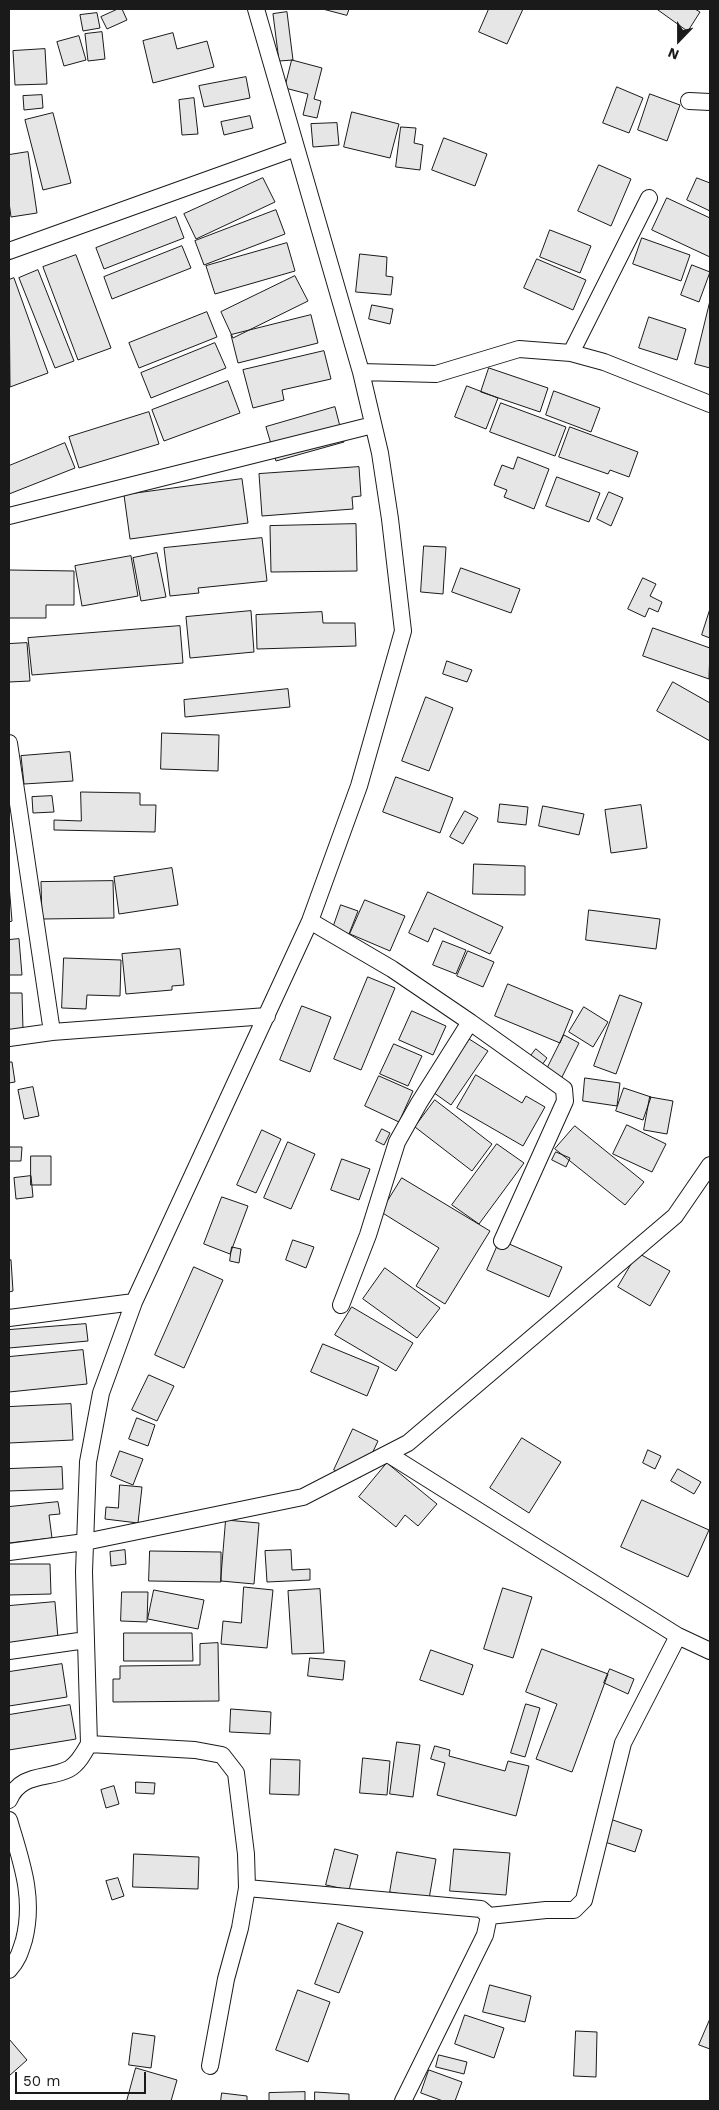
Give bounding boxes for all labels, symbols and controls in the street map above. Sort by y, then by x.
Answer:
north arrow [654,15,704,65]
text: N [666,45,681,63]
scale bar [18,2062,149,2094]
text: 50 m [23,2072,60,2090]

